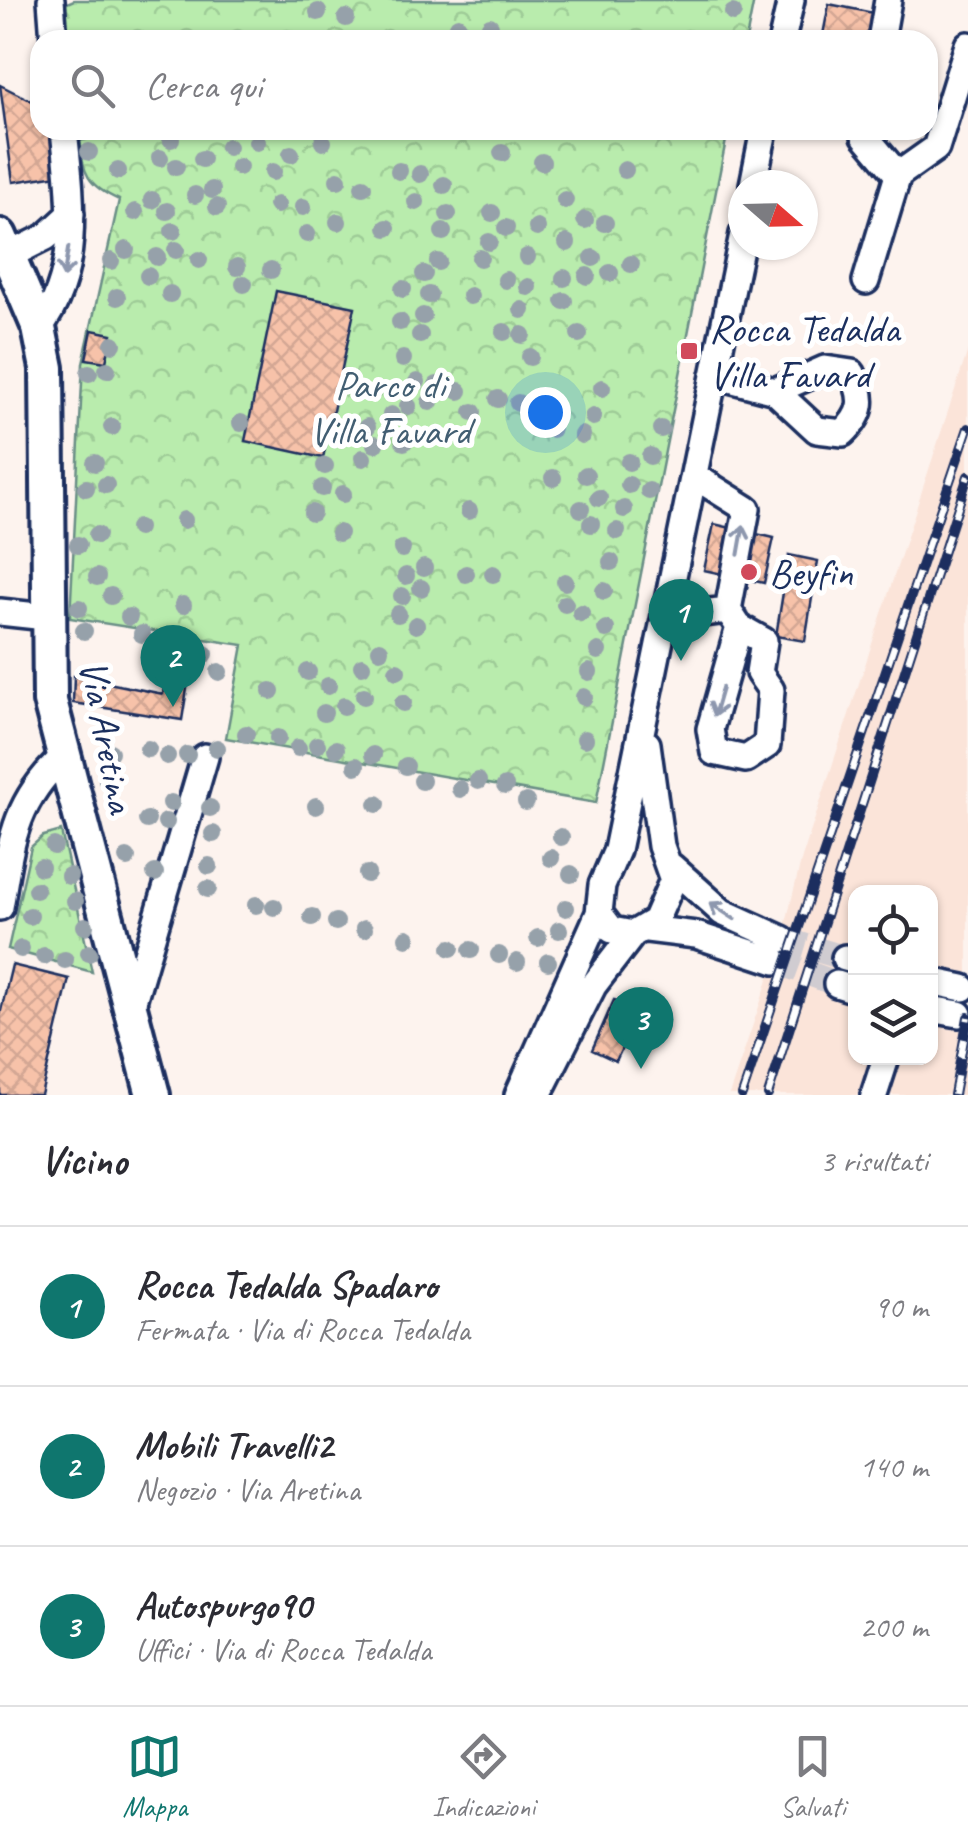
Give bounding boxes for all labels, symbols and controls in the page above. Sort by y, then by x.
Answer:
search box [30,30,938,140]
icon: search [65,58,120,113]
text: Cerca qui [145,62,262,109]
north arrow [728,170,818,260]
one-way arrow [57,245,75,278]
place label: Rocca Tedalda Villa Favard [709,304,902,400]
marker: Rocca Tedalda Villa Favard [678,340,700,362]
park label: Parco di Villa Favard [310,360,477,456]
your location [520,387,571,438]
one-way arrow [732,525,751,557]
place label: Beyfin [769,548,854,598]
marker: Beyfin [738,561,760,583]
pin: 1 [648,578,714,661]
pin: 2 [140,624,206,707]
street label: Via Aretina [68,656,147,820]
one-way arrow [708,686,726,717]
map controls [848,885,938,1065]
button: locate [848,885,938,975]
one-way arrow [708,900,737,921]
button: layers [848,975,938,1065]
pin: 3 [608,986,674,1069]
text: Vicino [40,1134,127,1187]
text: 3 risultati [820,1140,928,1181]
text: Rocca Tedalda Spadaro [135,1262,437,1309]
text: 1 [65,1286,80,1327]
text: 90 m [874,1286,928,1327]
text: Fermata · Via di Rocca Tedalda [135,1309,470,1350]
text: Mobili Travelli2 [135,1422,333,1469]
text: 2 [65,1446,80,1487]
text: 140 m [859,1446,928,1487]
text: Negozio · Via Aretina [135,1469,360,1510]
text: Autospurgo90 [135,1582,311,1629]
text: 3 [65,1606,80,1647]
text: 200 m [859,1606,928,1647]
text: Uffici · Via di Rocca Tedalda [135,1629,431,1670]
tab: Mappa [122,1729,187,1824]
tab: Indicazioni [432,1729,535,1824]
tab: Salvati [780,1729,846,1824]

